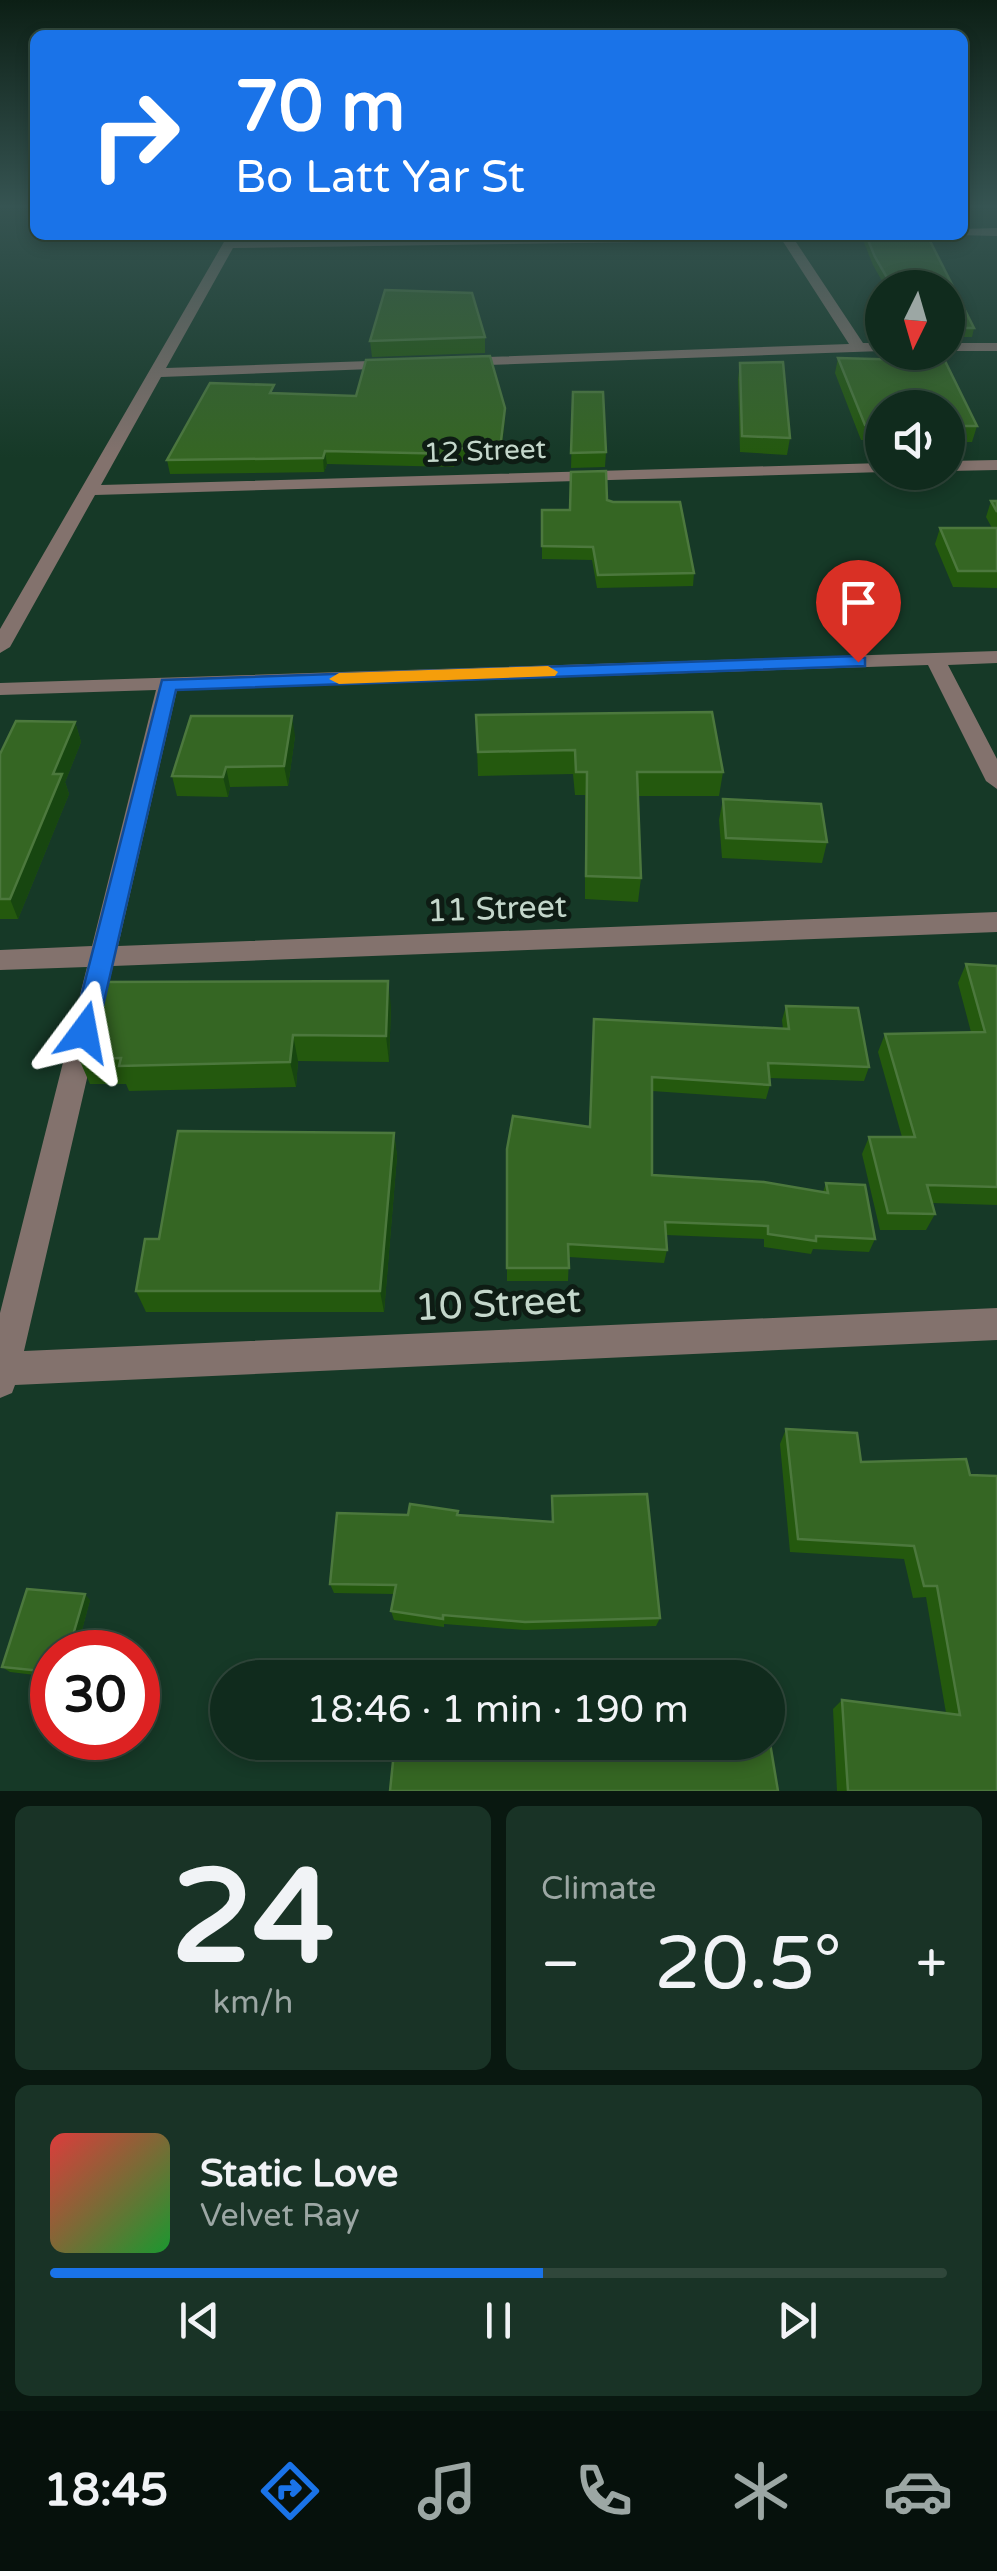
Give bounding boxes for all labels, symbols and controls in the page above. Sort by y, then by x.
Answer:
text: 70 m [235,66,405,150]
icon: right [70,70,200,200]
text: Bo Latt Yar St [235,151,525,205]
north arrow [865,270,965,370]
map controls [865,270,965,490]
button: sound [865,390,965,490]
street label: 12 Street [423,432,547,470]
pin [816,560,901,663]
icon: arrive [831,575,886,630]
street label: 11 Street [426,888,568,930]
position arrow [32,980,136,1084]
street label: 10 Street [414,1277,582,1331]
speed limit sign: 30 [30,1630,160,1760]
text: 18:46 · 1 min · 190 m [306,1687,689,1733]
text: 24 [171,1841,335,1997]
text: Climate [541,1870,656,1908]
text: 20.5° [654,1919,842,2009]
text: − [541,1932,580,1998]
text: + [916,1932,947,1998]
text: km/h [213,1984,293,2022]
text: Static Love [200,2151,398,2197]
text: Velvet Ray [200,2197,360,2235]
icon: previous [172,2293,227,2348]
icon: pause [471,2293,526,2348]
icon: next [770,2293,825,2348]
icon: directions [255,2456,325,2526]
icon: music [412,2456,482,2526]
icon: phone [569,2456,639,2526]
icon: climate [726,2456,796,2526]
icon: car [883,2456,953,2526]
text: 18:45 [44,2464,168,2518]

